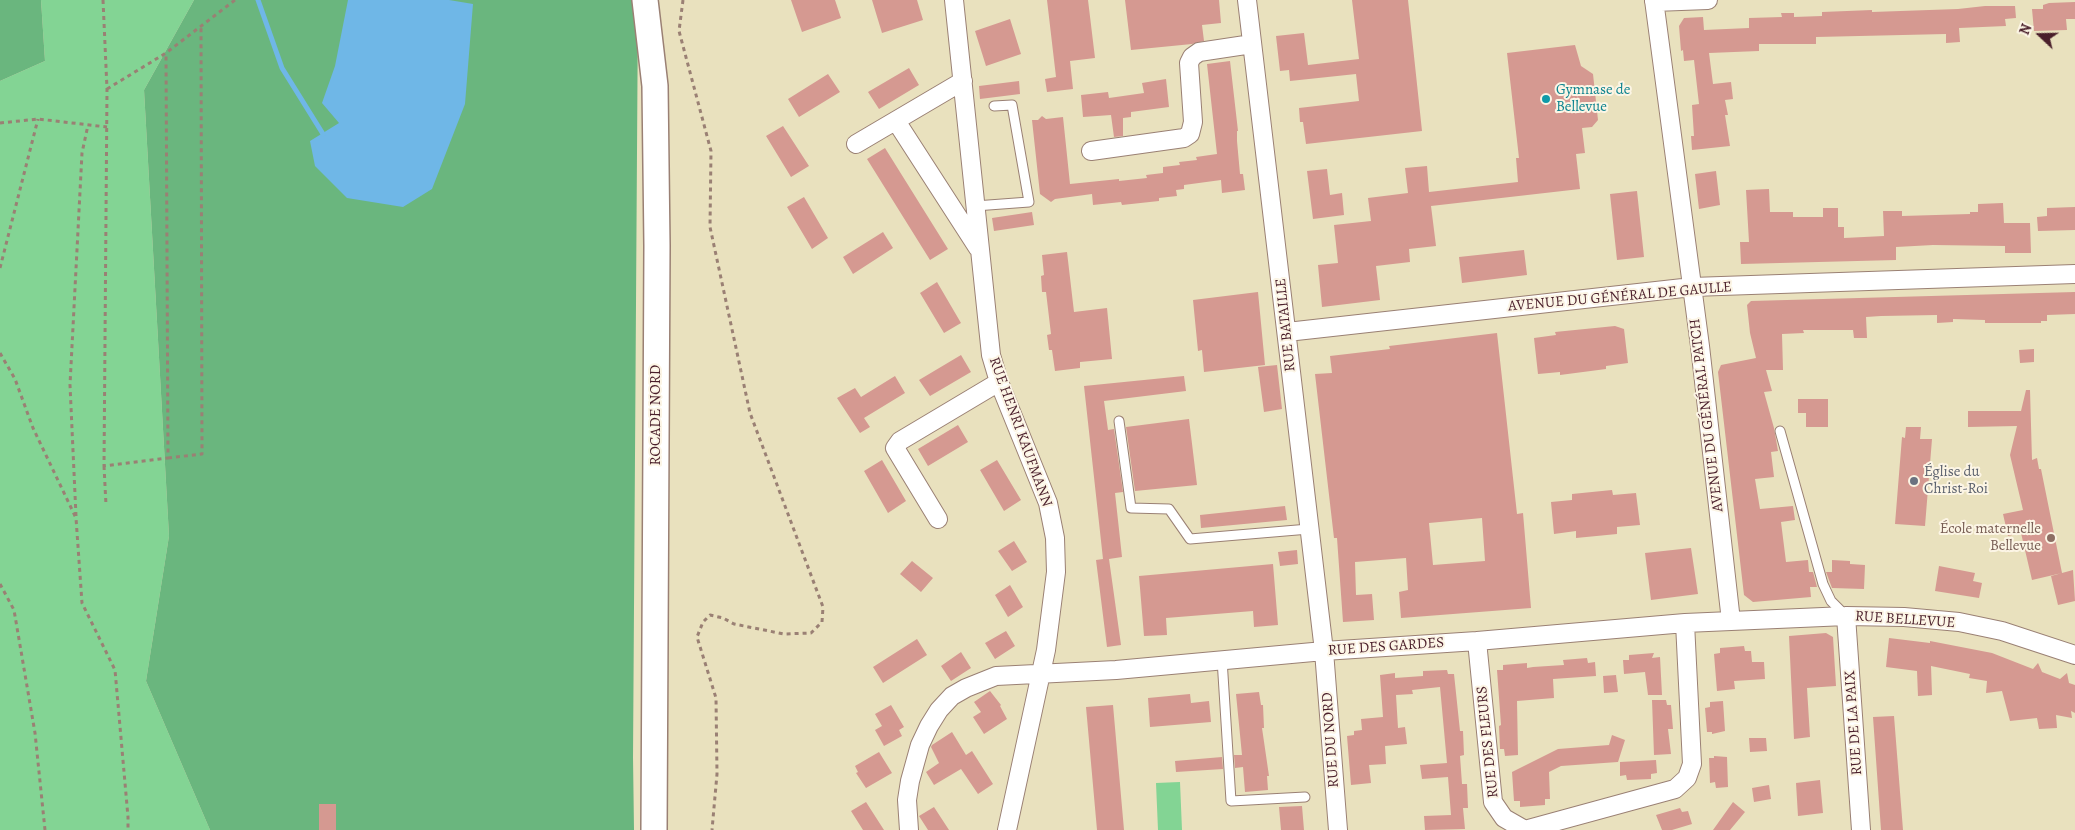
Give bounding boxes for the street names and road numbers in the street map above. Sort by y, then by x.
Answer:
street label: RUE BATAILLE [1272,277,1300,373]
street label: AVENUE DU GÉNÉRAL DE GAULLE [1507,278,1733,316]
street label: AVENUE DU GÉNÉRAL PATCH [1686,317,1728,513]
street label: RUE HENRI KAUFMANN [984,355,1056,509]
street label: ROCADE NORD [647,365,665,465]
street label: RUE BELLEVUE [1854,608,1956,632]
street label: RUE DES GARDES [1327,634,1445,660]
street label: RUE DE LA PAIX [1841,670,1867,776]
street label: RUE DES FLEURS [1473,685,1503,799]
street label: RUE DU NORD [1319,692,1343,788]

